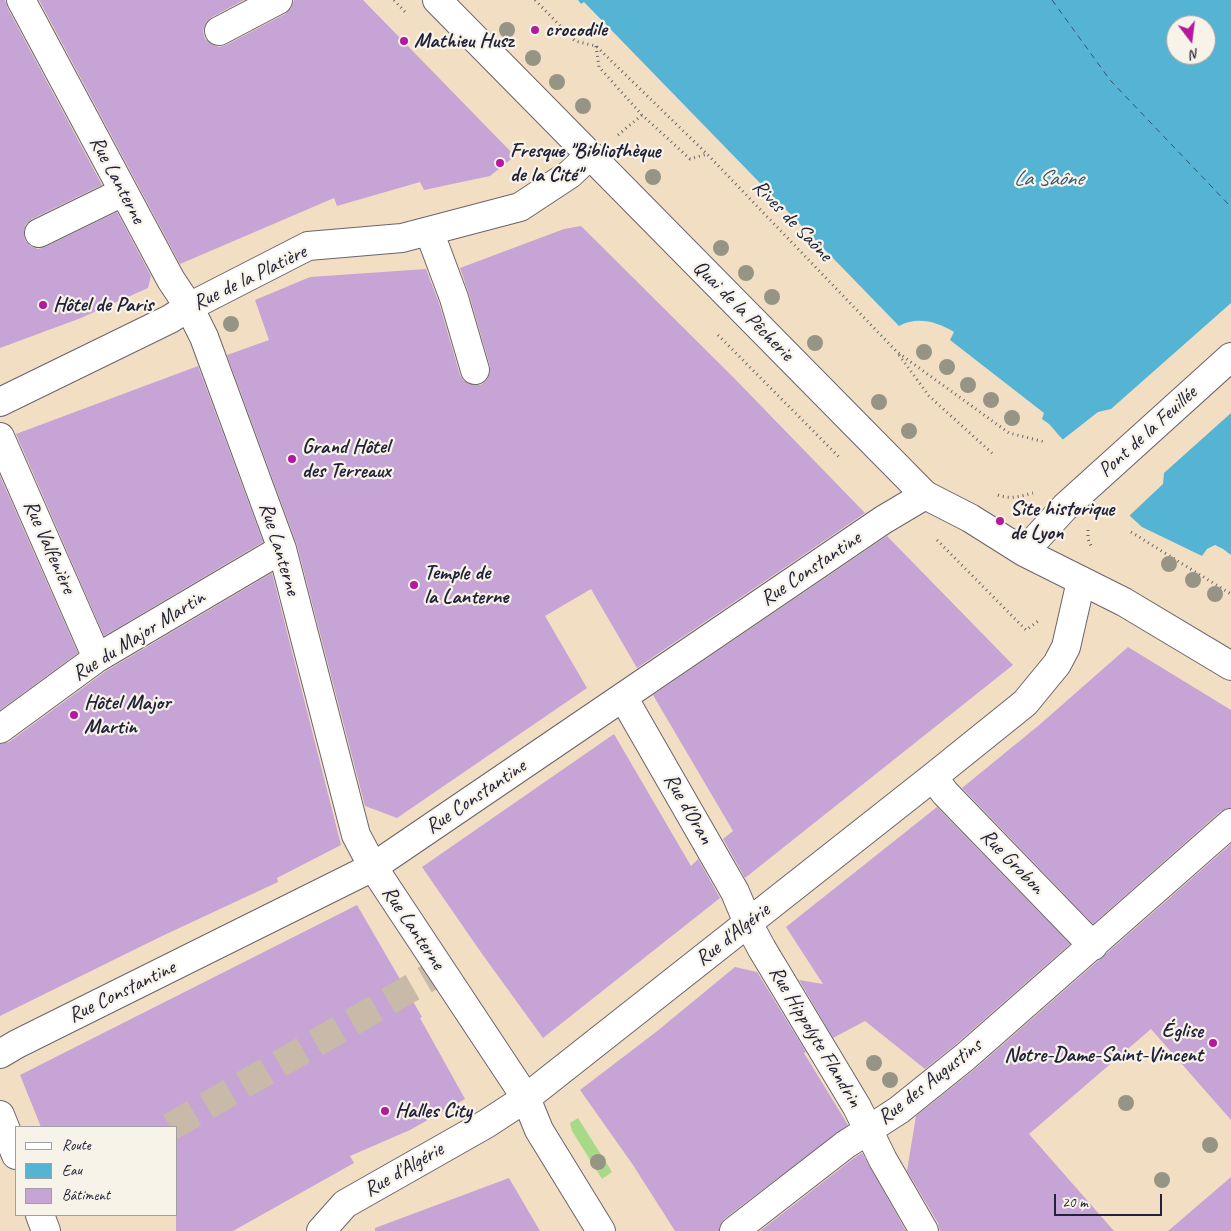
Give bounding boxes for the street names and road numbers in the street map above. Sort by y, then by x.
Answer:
street label: Rue Lanterne [83,132,151,228]
street label: Rives de Saône [747,175,837,267]
street label: Rue de la Platière [189,240,311,316]
street label: Quai de la Pêcherie [687,255,799,367]
street label: Pont de la Feuillée [1093,381,1203,483]
street label: Rue Valfenière [17,496,81,598]
street label: Rue Lanterne [253,500,305,598]
street label: Rue Constantine [756,526,866,612]
street label: Rue du Major Martin [68,585,210,687]
street label: Rue Constantine [421,754,531,840]
street label: Rue d'Oran [658,769,718,849]
street label: Rue Grobon [975,824,1049,900]
street label: Rue Lanterne [376,881,450,975]
street label: Rue d'Algérie [691,898,775,972]
street label: Rue Constantine [64,955,180,1029]
street label: Rue Hippolyte Flandrin [763,962,867,1112]
street label: Rue des Augustins [873,1033,987,1131]
street label: Rue d'Algérie [360,1137,448,1203]

